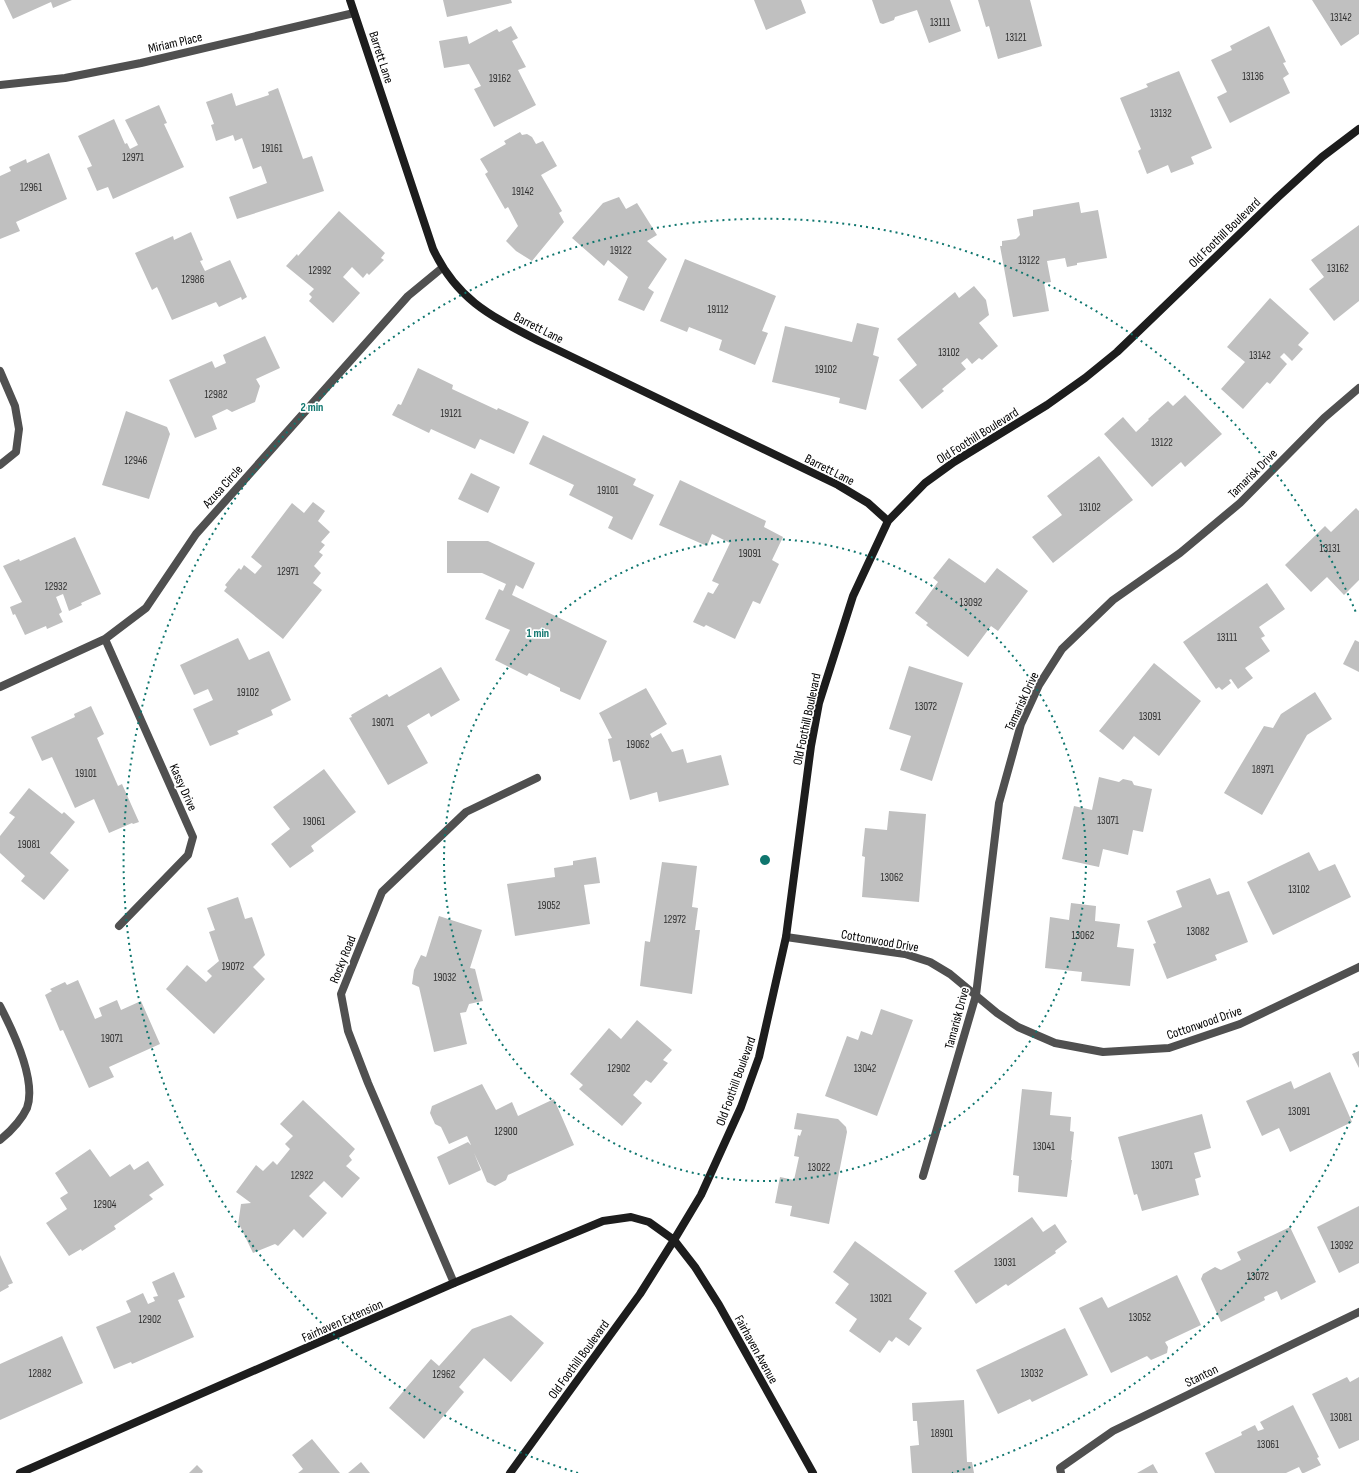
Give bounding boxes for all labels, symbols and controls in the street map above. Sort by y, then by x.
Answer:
house number: 13142 [1330,11,1352,24]
house number: 13111 [930,16,950,29]
street label: Miriam Place [147,29,204,57]
street label: Barrett Lane [365,29,397,85]
house number: 13121 [1006,31,1027,44]
house number: 13136 [1242,70,1264,83]
house number: 19162 [489,72,511,85]
house number: 13132 [1150,107,1172,120]
house number: 19161 [261,142,283,155]
house number: 12971 [122,151,144,164]
house number: 12961 [20,181,42,194]
house number: 19142 [512,185,534,198]
street label: Old Foothill Boulevard [1185,194,1264,271]
house number: 19122 [610,244,632,257]
house number: 13122 [1018,254,1040,267]
house number: 13162 [1327,262,1349,275]
house number: 12992 [309,264,332,277]
house number: 12986 [181,273,205,286]
house number: 19112 [707,303,729,316]
street label: Barrett Lane [511,309,566,347]
house number: 13102 [938,346,960,359]
house number: 13142 [1249,349,1271,362]
house number: 19102 [815,363,837,376]
house number: 12982 [205,388,228,401]
text: 2 min [301,400,323,415]
street label: Old Foothill Boulevard [934,404,1021,467]
house number: 19121 [440,407,462,420]
house number: 13122 [1151,436,1173,449]
street label: Tamarisk Drive [1225,446,1281,502]
street label: Barrett Lane [802,451,857,489]
house number: 12946 [125,454,148,467]
street label: Azusa Circle [199,462,246,512]
house number: 19101 [597,484,619,497]
house number: 13102 [1079,501,1101,514]
house number: 13131 [1320,542,1341,555]
house number: 19091 [739,547,761,560]
house number: 12971 [277,565,299,578]
house number: 12932 [45,580,68,593]
house number: 13092 [960,596,983,609]
text: 1 min [527,626,549,641]
house number: 13111 [1217,631,1237,644]
street label: Tamarisk Drive [1001,669,1043,734]
street label: Old Foothill Boulevard [789,672,825,767]
house number: 19102 [237,686,259,699]
house number: 13072 [915,700,938,713]
house number: 13091 [1139,710,1161,723]
house number: 19071 [372,716,394,729]
house number: 19062 [626,738,650,751]
street label: Kassy Drive [166,761,201,813]
house number: 18971 [1252,763,1274,776]
house number: 19101 [75,767,97,780]
house number: 13071 [1097,814,1119,827]
house number: 19061 [303,815,325,828]
house number: 19081 [18,838,40,851]
centre of rings [758,853,772,867]
house number: 13062 [881,871,904,884]
house number: 13102 [1288,883,1310,896]
house number: 19052 [538,899,561,912]
house number: 12972 [664,913,687,926]
house number: 13082 [1187,925,1210,938]
street label: Cottonwood Drive [840,926,920,956]
house number: 13062 [1072,929,1095,942]
street label: Rocky Road [326,933,360,986]
house number: 19072 [222,960,245,973]
house number: 19032 [434,971,457,984]
street label: Tamarisk Drive [941,986,973,1051]
street label: Cottonwood Drive [1165,1003,1244,1043]
house number: 19071 [101,1032,123,1045]
street label: Old Foothill Boulevard [712,1035,759,1128]
house number: 12902 [608,1062,631,1075]
house number: 13042 [854,1062,877,1075]
house number: 13091 [1288,1105,1310,1118]
house number: 12900 [494,1125,518,1138]
house number: 13041 [1033,1140,1055,1153]
house number: 13071 [1151,1159,1173,1172]
house number: 13022 [808,1161,831,1174]
house number: 12922 [291,1169,314,1182]
house number: 12904 [94,1198,117,1211]
house number: 13092 [1331,1239,1354,1252]
house number: 13031 [994,1256,1016,1269]
house number: 13072 [1247,1270,1270,1283]
house number: 13021 [870,1292,892,1305]
street label: Fairhaven Extension [299,1296,385,1346]
house number: 13052 [1129,1311,1152,1324]
street label: Fairhaven Avenue [731,1312,782,1387]
house number: 12902 [139,1313,162,1326]
street label: Old Foothill Boulevard [545,1317,613,1402]
street label: Stanton [1182,1361,1221,1391]
house number: 12882 [29,1367,52,1380]
house number: 13032 [1021,1367,1044,1380]
house number: 12962 [433,1368,456,1381]
house number: 13081 [1330,1411,1352,1424]
house number: 18901 [931,1427,953,1440]
house number: 13061 [1257,1438,1279,1451]

